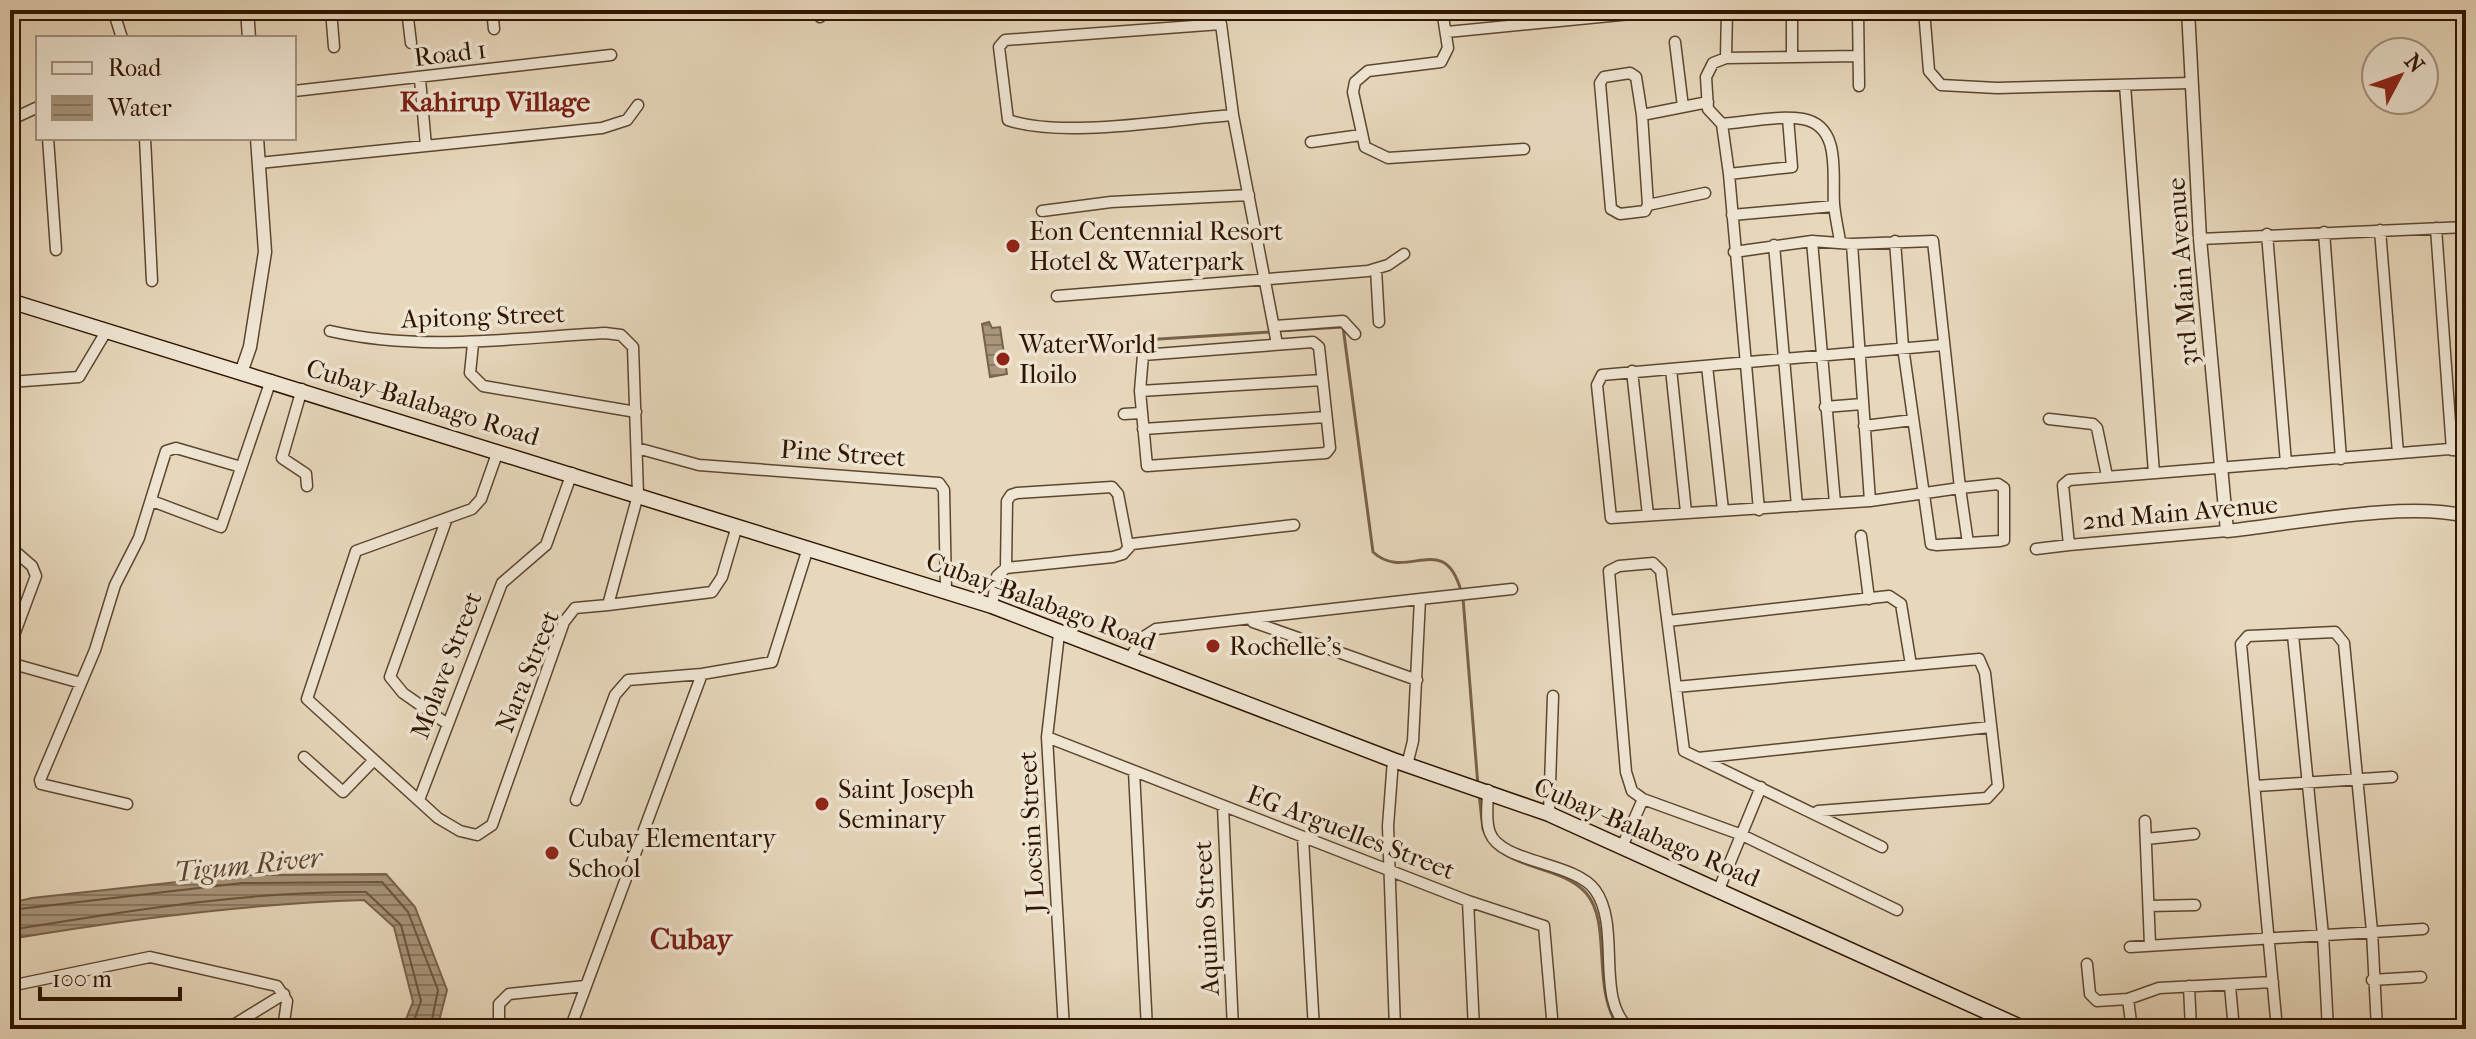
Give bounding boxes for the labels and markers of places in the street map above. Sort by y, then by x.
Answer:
place label: Eon Centennial Resort Hotel & Waterpark [1029,216,1284,277]
marker: Eon Centennial Resort Hotel & Waterpark [1004,237,1022,255]
place label: WaterWorld Iloilo [1018,329,1157,390]
marker: WaterWorld Iloilo [994,350,1012,368]
place label: Rochelle's [1229,631,1341,662]
marker: Rochelle's [1204,637,1222,655]
place label: Saint Joseph Seminary [838,774,975,835]
marker: Saint Joseph Seminary [813,795,831,813]
place label: Cubay Elementary School [568,823,777,884]
marker: Cubay Elementary School [543,844,561,862]

